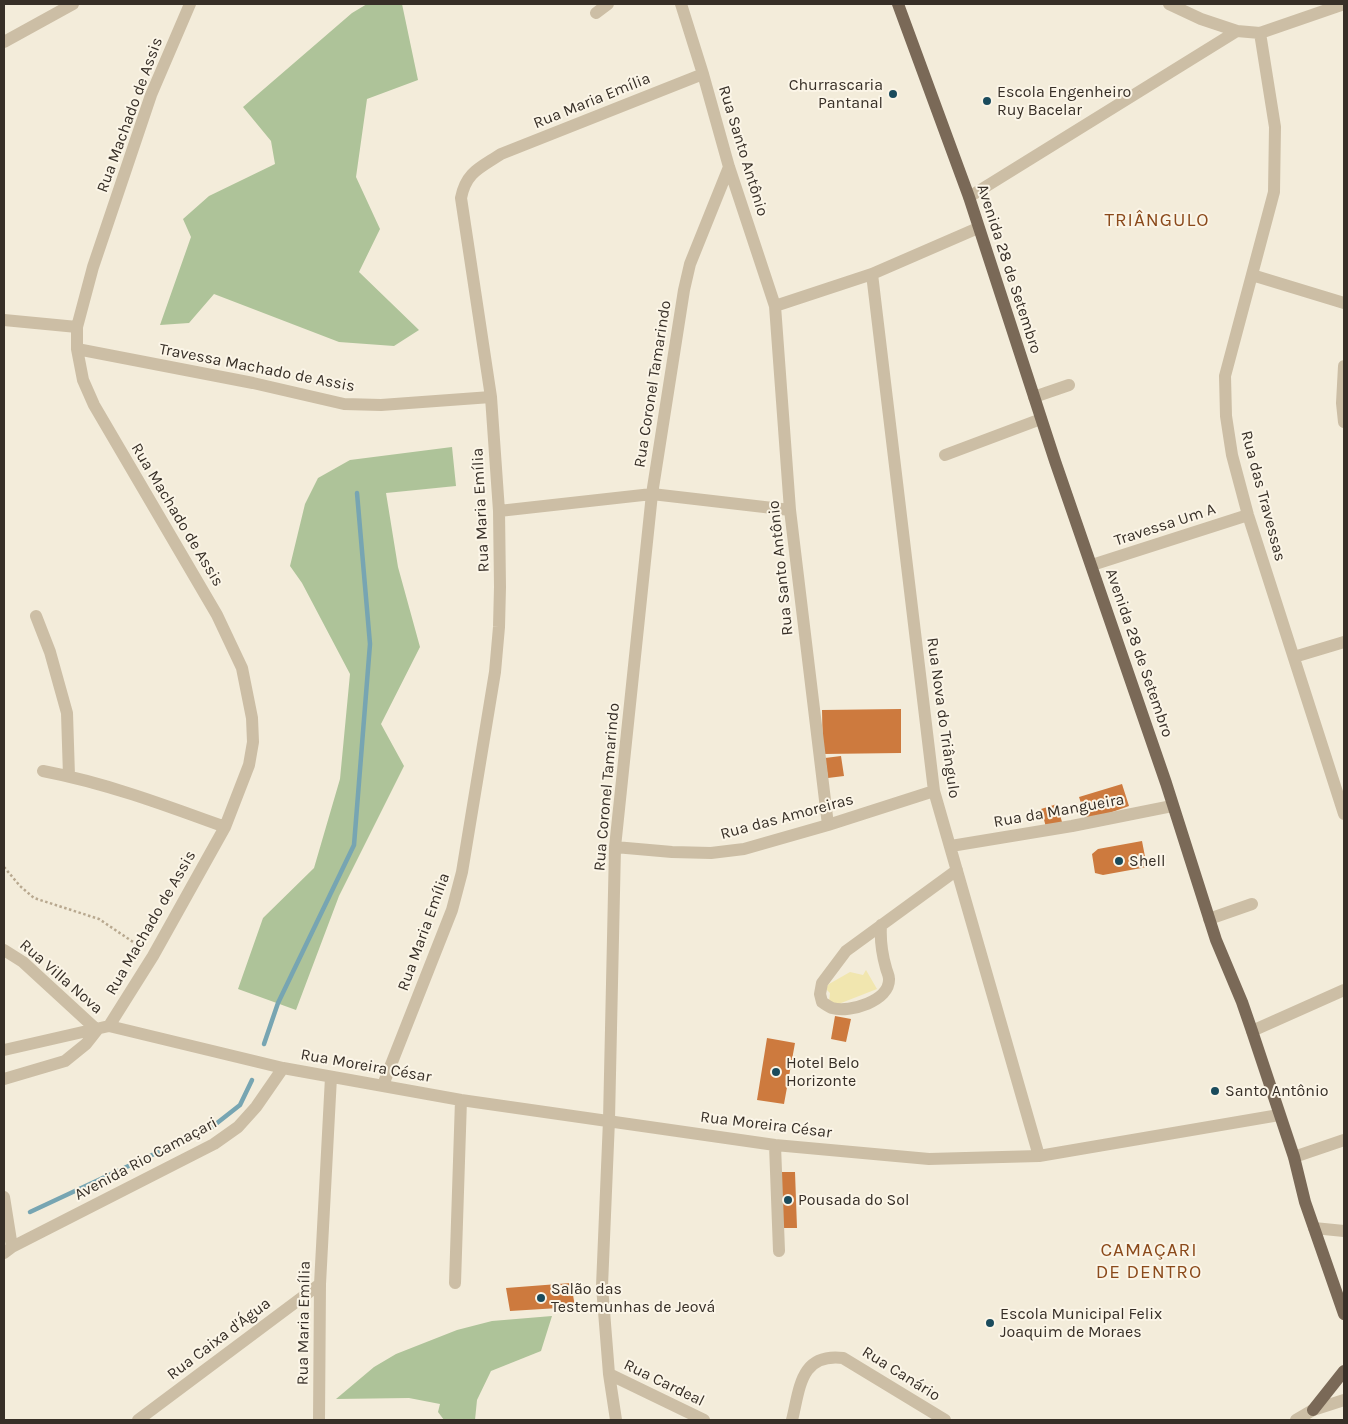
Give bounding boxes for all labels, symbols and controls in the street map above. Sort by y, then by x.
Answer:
street label: Rua Machado de Assis [93,35,167,195]
street label: Rua Maria Emília [531,69,653,133]
place label: Churrascaria Pantanal [789,75,883,113]
place label: Escola Engenheiro Ruy Bacelar [997,82,1131,120]
street label: Rua Santo Antônio [714,83,772,219]
marker: Churrascaria Pantanal [887,88,899,100]
marker: Escola Engenheiro Ruy Bacelar [981,95,993,107]
street label: Avenida 28 de Setembro [973,182,1045,356]
district label: TRIÂNGULO [1103,210,1211,232]
street label: Rua Coronel Tamarindo [630,299,676,469]
street label: Travessa Machado de Assis [158,340,356,396]
street label: Rua das Travessas [1236,429,1290,563]
street label: Rua Machado de Assis [127,440,227,590]
street label: Rua Maria Emília [468,447,494,573]
street label: Rua Santo Antônio [764,500,798,636]
street label: Travessa Um A [1112,500,1218,550]
street label: Avenida 28 de Setembro [1101,566,1177,740]
street label: Rua Nova do Triângulo [922,636,964,800]
street label: Rua Coronel Tamarindo [590,702,624,872]
street label: Rua das Amoreiras [718,790,856,844]
street label: Rua da Mangueira [992,790,1126,832]
street label: Rua Machado de Assis [102,847,200,999]
place label: Shell [1129,851,1166,871]
marker: Shell [1113,855,1125,867]
street label: Rua Maria Emília [394,870,454,994]
street label: Rua Villa Nova [15,936,107,1018]
street label: Rua Moreira César [299,1045,433,1087]
place label: Hotel Belo Horizonte [786,1053,859,1091]
marker: Hotel Belo Horizonte [770,1066,782,1078]
place label: Santo Antônio [1225,1081,1328,1101]
marker: Santo Antônio [1209,1085,1221,1097]
street label: Rua Moreira César [699,1107,833,1143]
street label: Avenida Rio Camaçari [71,1113,221,1205]
place label: Pousada do Sol [798,1190,910,1210]
marker: Pousada do Sol [782,1194,794,1206]
district label: CAMAÇARI DE DENTRO [1095,1240,1203,1284]
street label: Rua Maria Emília [293,1261,315,1385]
place label: Salão das Testemunhas de Jeová [551,1279,715,1317]
marker: Salão das Testemunhas de Jeová [535,1292,547,1304]
street label: Rua Caixa d'Água [163,1294,275,1384]
place label: Escola Municipal Felix Joaquim de Moraes [1000,1304,1162,1342]
marker: Escola Municipal Felix Joaquim de Moraes [984,1317,996,1329]
street label: Rua Canário [858,1342,944,1406]
street label: Rua Cardeal [620,1355,708,1411]

